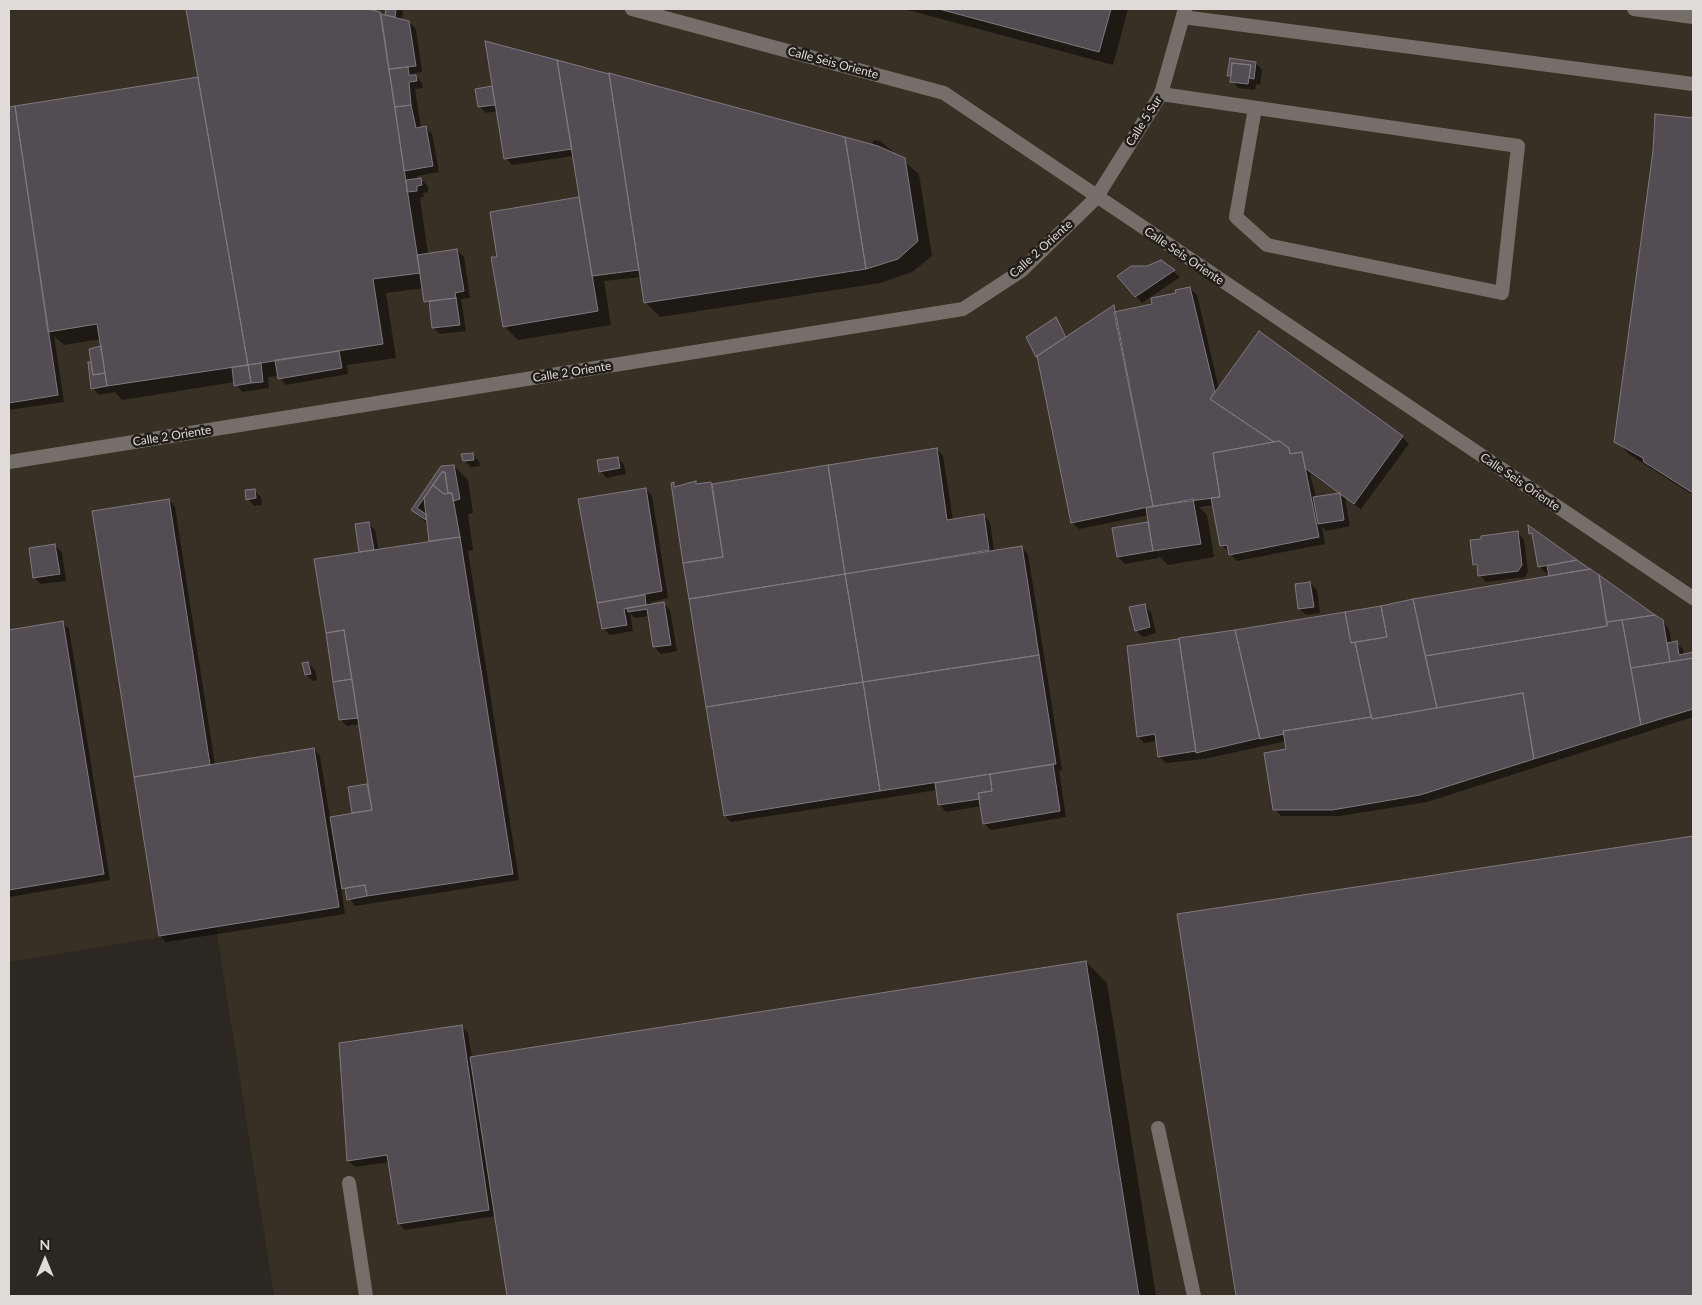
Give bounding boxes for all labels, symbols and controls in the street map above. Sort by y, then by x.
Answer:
street label: Calle Seis Oriente [786,44,880,82]
street label: Calle 5 Sur [1123,93,1165,149]
street label: Calle 2 Oriente [1007,217,1075,281]
street label: Calle Seis Oriente [1141,224,1227,288]
street label: Calle 2 Oriente [532,359,612,385]
street label: Calle 2 Oriente [132,423,212,449]
street label: Calle Seis Oriente [1477,450,1563,514]
north arrow [20,1235,70,1285]
text: N [40,1236,50,1253]

